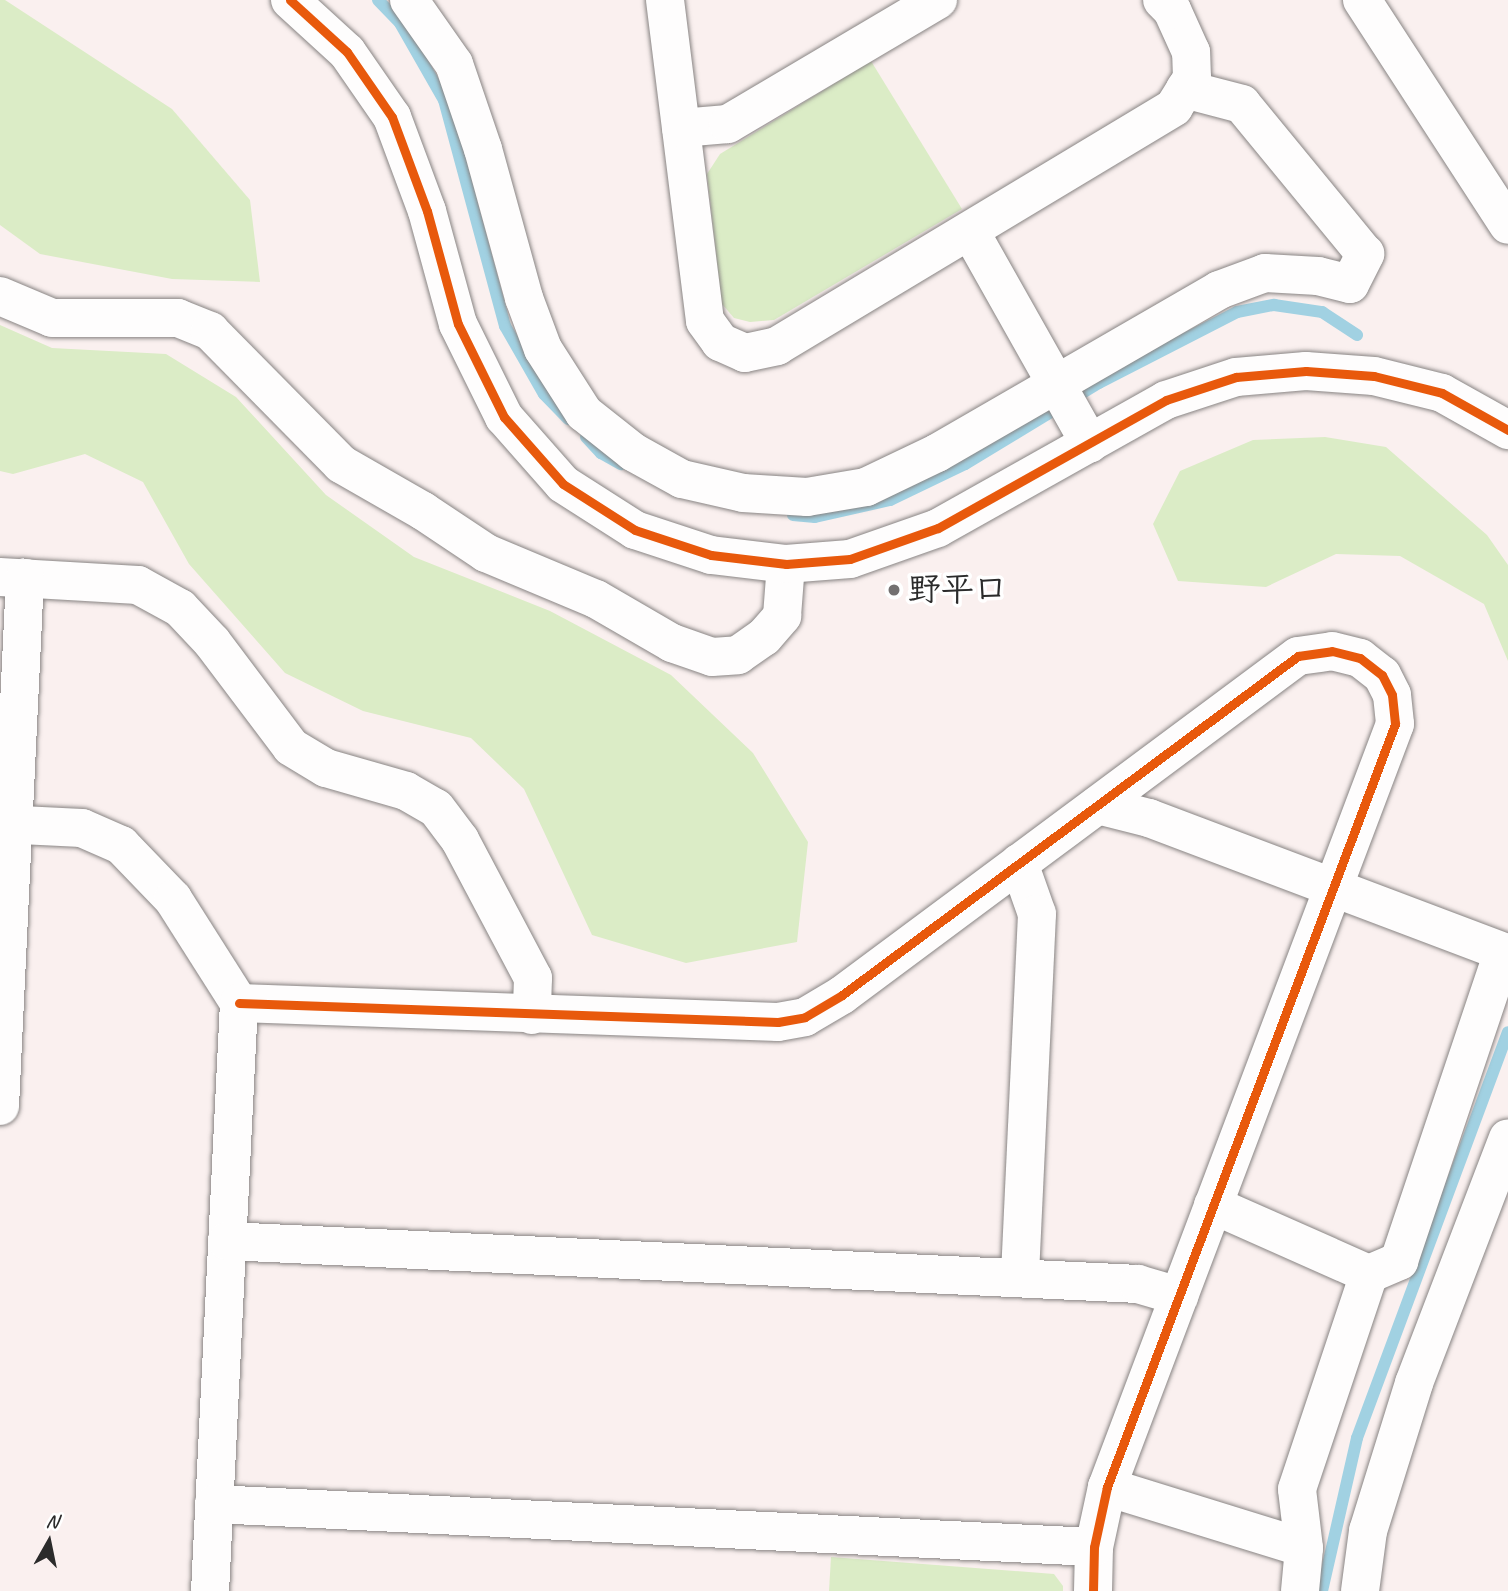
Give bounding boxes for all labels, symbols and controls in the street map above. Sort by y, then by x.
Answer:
place label: 野平口 [908,570,1007,610]
marker: 野平口 [886,582,902,598]
north arrow [14,1507,84,1577]
text: N [45,1508,60,1534]

